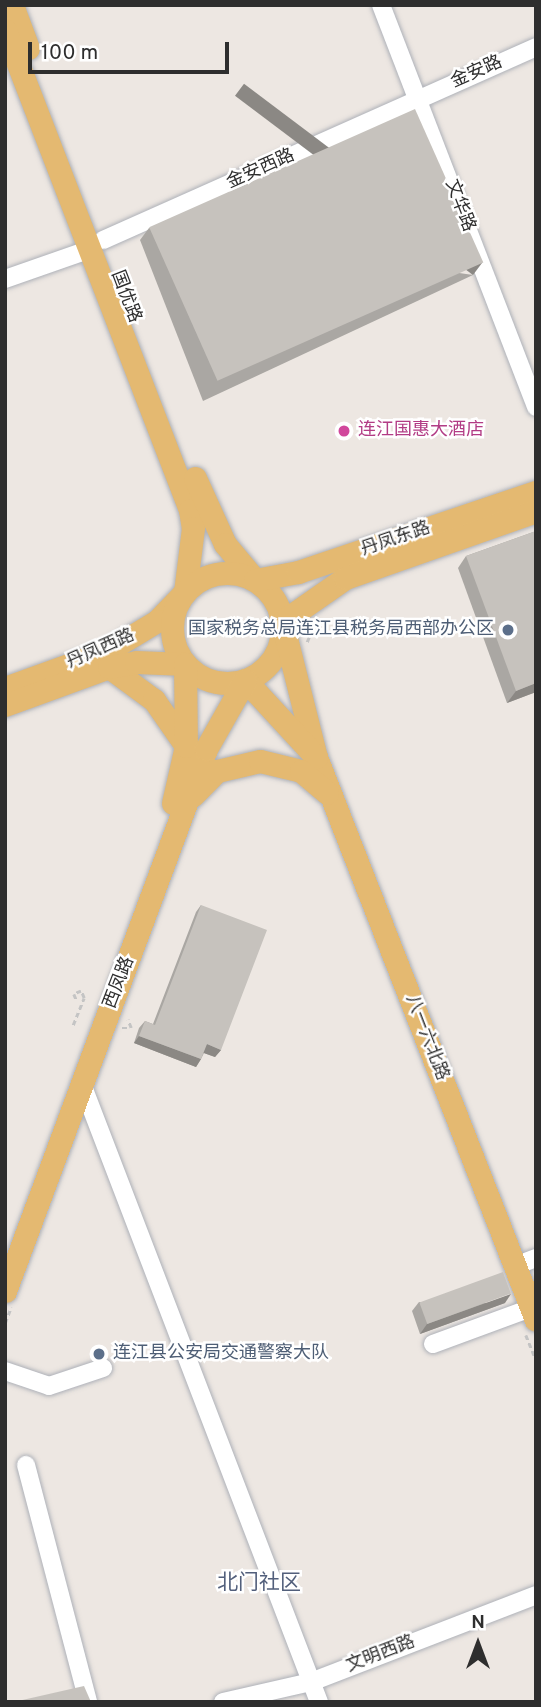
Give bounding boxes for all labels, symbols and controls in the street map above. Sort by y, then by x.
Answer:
scale bar [32,28,233,72]
text: 100 m [41,40,98,67]
street label: 金安路 [448,52,506,94]
street label: 金安西路 [224,145,298,195]
street label: 文华路 [439,177,479,235]
street label: 国优路 [105,268,145,326]
place label: 连江国惠大酒店 [358,420,484,442]
marker: 连江国惠大酒店 [336,423,352,439]
street label: 丹凤东路 [358,518,434,562]
place label: 国家税务总局连江县税务局西部办公区 [188,619,494,641]
marker: 国家税务总局连江县税务局西部办公区 [500,622,516,638]
street label: 丹凤西路 [64,625,138,675]
street label: 西凤路 [100,954,140,1012]
street label: 八一六北路 [400,992,452,1084]
place label: 连江县公安局交通警察大队 [113,1343,329,1365]
marker: 连江县公安局交通警察大队 [91,1346,107,1362]
district label: 北门社区 [217,1571,301,1597]
north arrow [443,1609,513,1679]
text: N [471,1611,485,1635]
street label: 文明西路 [344,1632,418,1678]

